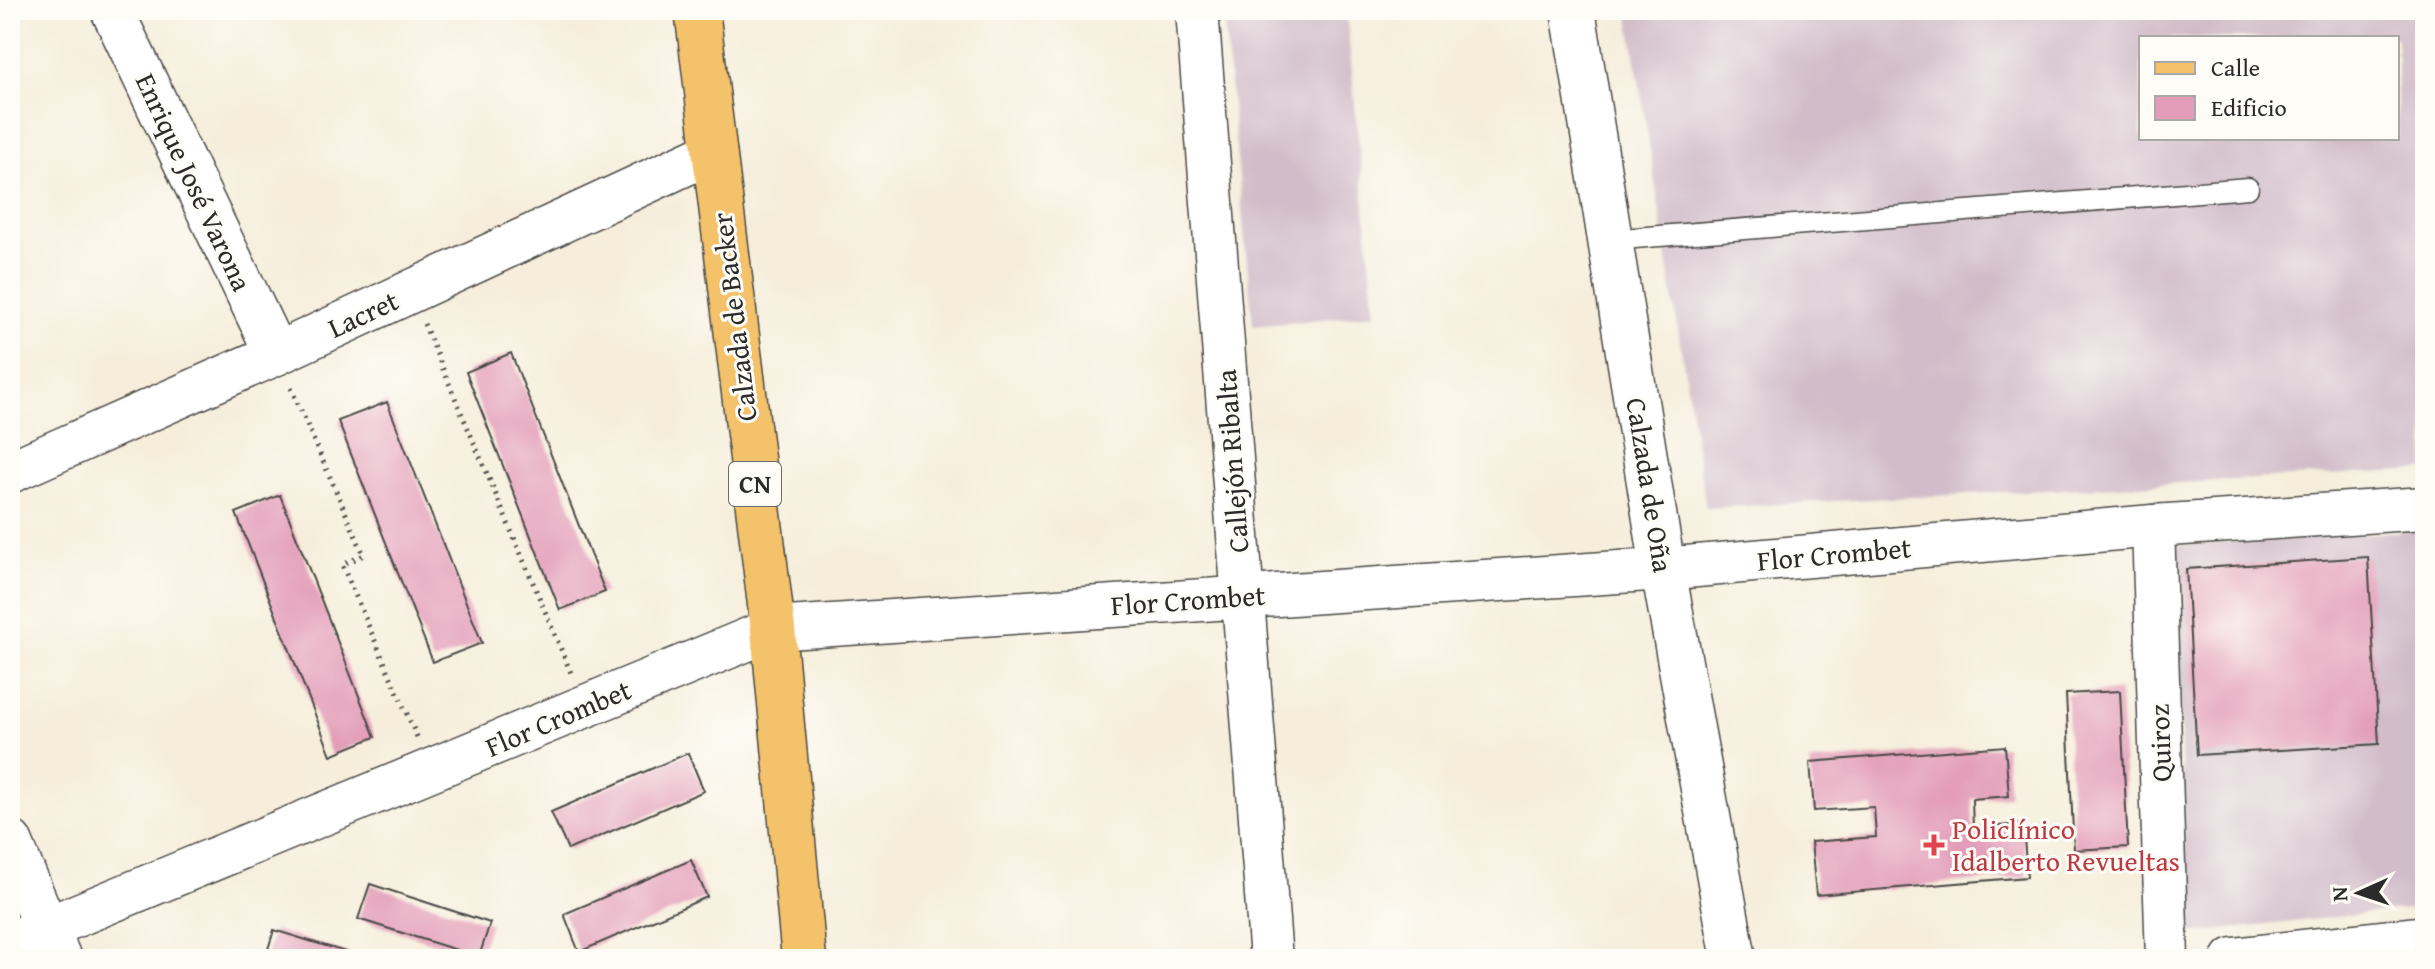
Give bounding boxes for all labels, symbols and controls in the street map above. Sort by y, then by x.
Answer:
legend [2139,36,2399,140]
text: Calle [2211,50,2260,85]
street label: Enrique José Varona [126,66,263,298]
text: Edificio [2211,90,2287,125]
street label: Calzada de Backer [700,210,767,424]
street label: Lacret [321,279,405,348]
street label: Callejón Ribalta [1205,367,1258,554]
street label: Calzada de Oña [1616,395,1685,576]
road number: CN [729,462,781,506]
street label: Flor Crombet [1755,526,1913,581]
street label: Flor Crombet [1109,574,1267,625]
street label: Flor Crombet [479,668,637,767]
street label: Quiroz [2138,703,2181,783]
place label: Policlínico Idalberto Revueltas [1952,808,2180,881]
marker: Policlínico Idalberto Revueltas [1923,834,1945,856]
north arrow [2319,853,2399,933]
text: N [2323,886,2355,902]

